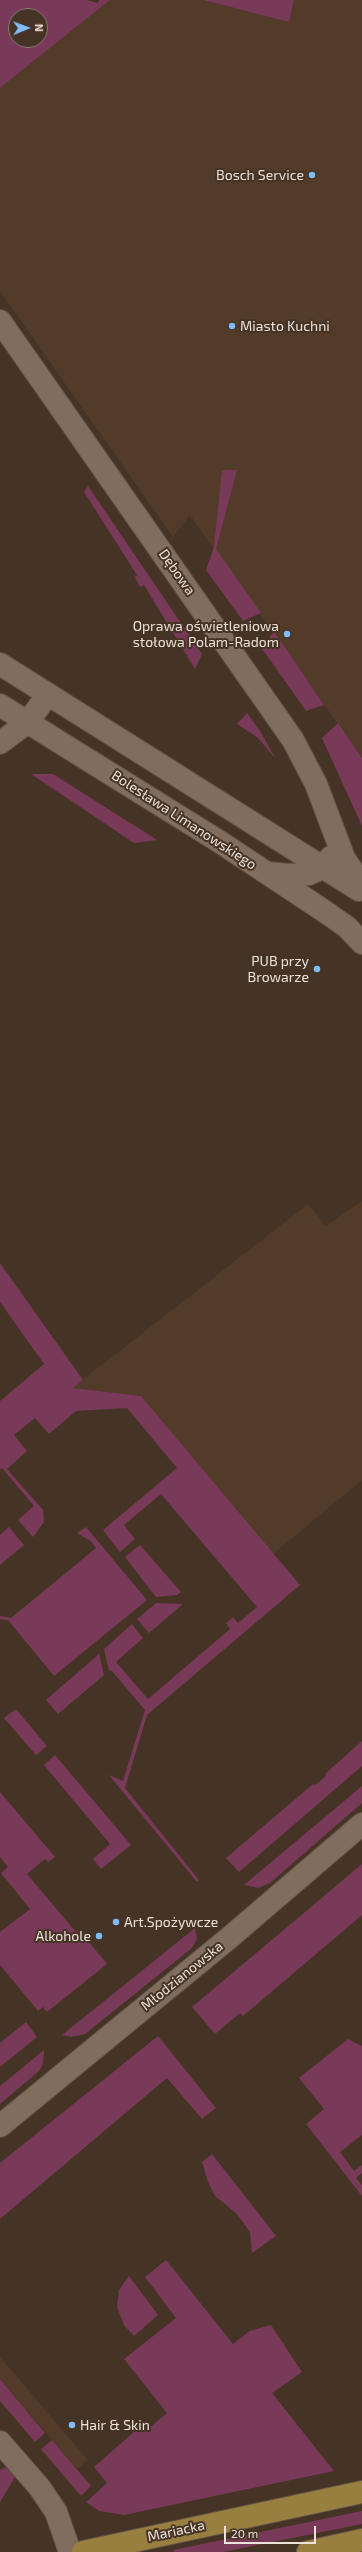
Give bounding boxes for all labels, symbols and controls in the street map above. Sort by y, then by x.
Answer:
north arrow [8,8,48,48]
text: N [33,24,46,32]
place label: Bosch Service [216,167,304,183]
marker: Bosch Service [307,170,317,180]
place label: Miasto Kuchni [240,318,330,334]
marker: Miasto Kuchni [227,321,237,331]
street label: Dębowa [155,546,199,598]
place label: Oprawa oświetleniowa stołowa Polam-Radom [133,618,279,650]
marker: Oprawa oświetleniowa stołowa Polam-Radom [282,629,292,639]
street label: Bolesława Limanowskiego [109,767,259,873]
place label: PUB przy Browarze [248,953,309,986]
marker: PUB przy Browarze [312,964,322,974]
place label: Art.Spożywcze [124,1914,218,1930]
marker: Art.Spożywcze [111,1917,121,1927]
place label: Alkohole [36,1928,91,1944]
marker: Alkohole [94,1931,104,1941]
street label: Młodzianowska [138,1938,226,2014]
place label: Hair & Skin [80,2417,150,2433]
marker: Hair & Skin [67,2420,77,2430]
street label: Mariacka [146,2517,206,2545]
scale bar [226,2518,318,2544]
text: 20 m [231,2526,258,2540]

